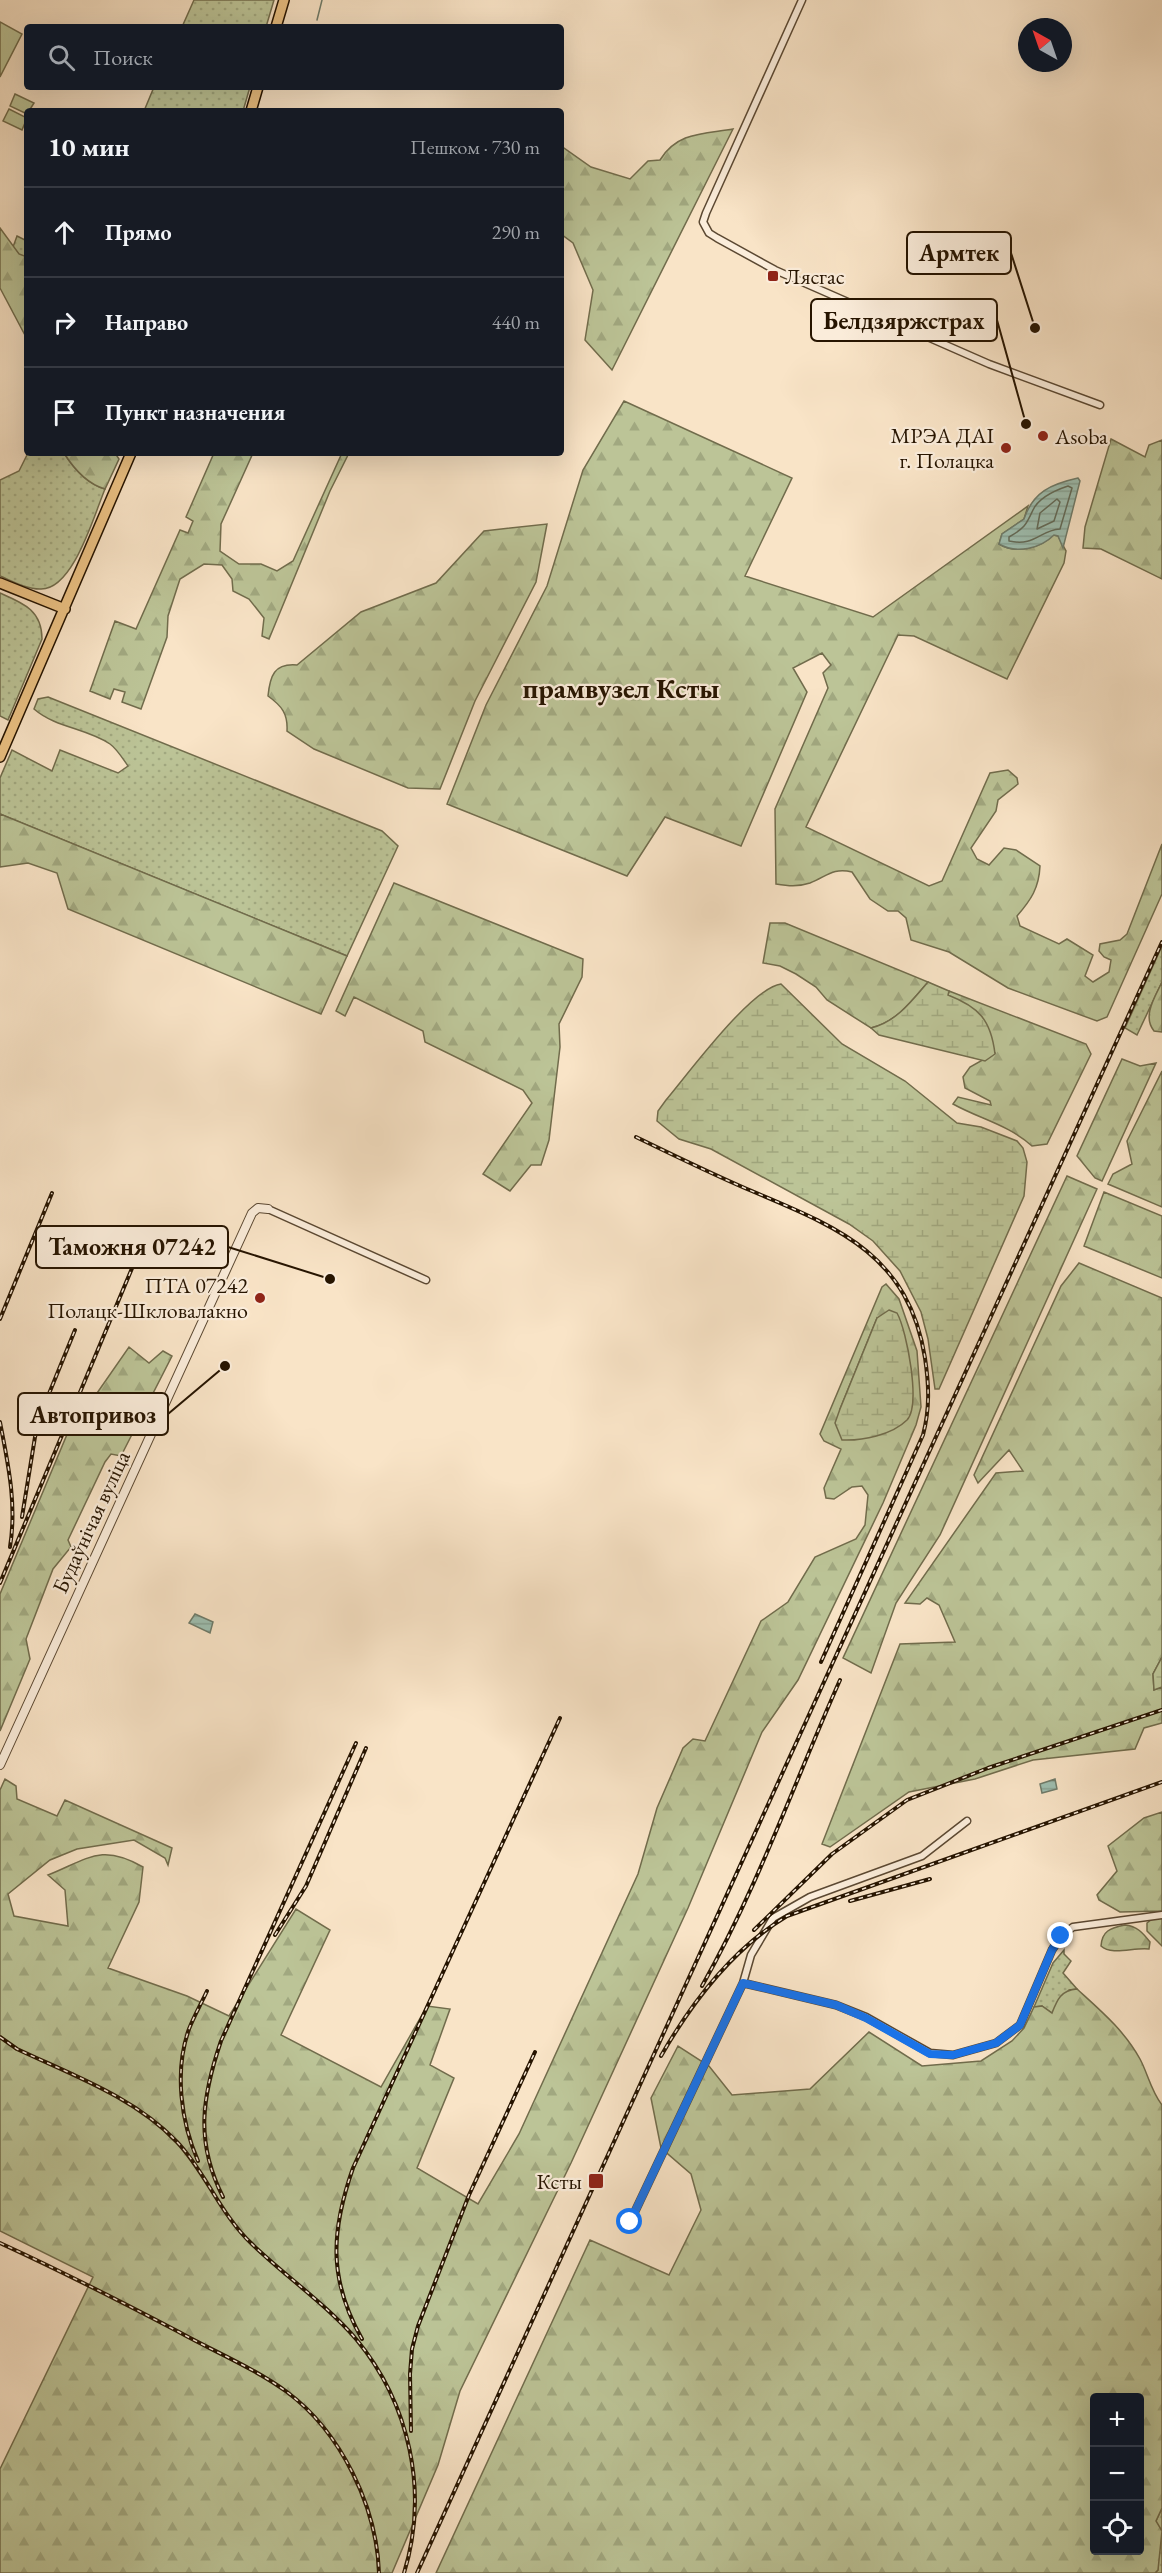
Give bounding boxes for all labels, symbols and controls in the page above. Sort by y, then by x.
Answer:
north arrow [1018,18,1072,72]
search box [24,24,564,90]
icon: search [45,41,78,74]
text: Поиск [93,43,153,72]
text: 10 мин [48,130,129,164]
text: Пешком · 730 m [410,134,540,160]
icon: ahead [48,216,81,249]
text: Прямо [105,218,172,247]
text: 290 m [492,219,540,245]
callout: Армтек [907,232,1011,274]
text: Армтек [918,237,1000,268]
place label: Лясгас [785,262,845,291]
marker: Лясгас [766,269,780,283]
callout: Белдзяржстрах [811,299,997,341]
text: Белдзяржстрах [823,305,985,336]
icon: right [48,306,81,339]
text: Направо [105,308,188,337]
text: 440 m [492,309,540,335]
icon: arrive [48,396,81,429]
text: Пункт назначения [105,398,285,427]
place label: МРЭА ДАІ г. Полацка [891,421,995,475]
place label: Asoba [1054,422,1108,451]
marker: Asoba [1036,429,1050,443]
marker: МРЭА ДАІ г. Полацка [999,441,1013,455]
district label: прамвузел Ксты [523,670,719,706]
callout: Таможня 07242 [36,1226,228,1268]
text: Таможня 07242 [48,1231,216,1262]
place label: ПТА 07242 Полацк-Шкловалакно [47,1271,248,1325]
marker: ПТА 07242 Полацк-Шкловалакно [253,1291,267,1305]
callout: Автопривоз [18,1393,168,1435]
text: Автопривоз [29,1399,156,1430]
street label: Будаўнічая вуліца [45,1446,137,1598]
route end [1047,1922,1073,1948]
place label: Ксты [536,2167,582,2196]
marker: Ксты [587,2172,605,2190]
route start [616,2208,642,2234]
map controls [1090,2393,1144,2555]
button: + [1090,2393,1144,2447]
button: − [1090,2447,1144,2501]
button: locate [1090,2501,1144,2555]

